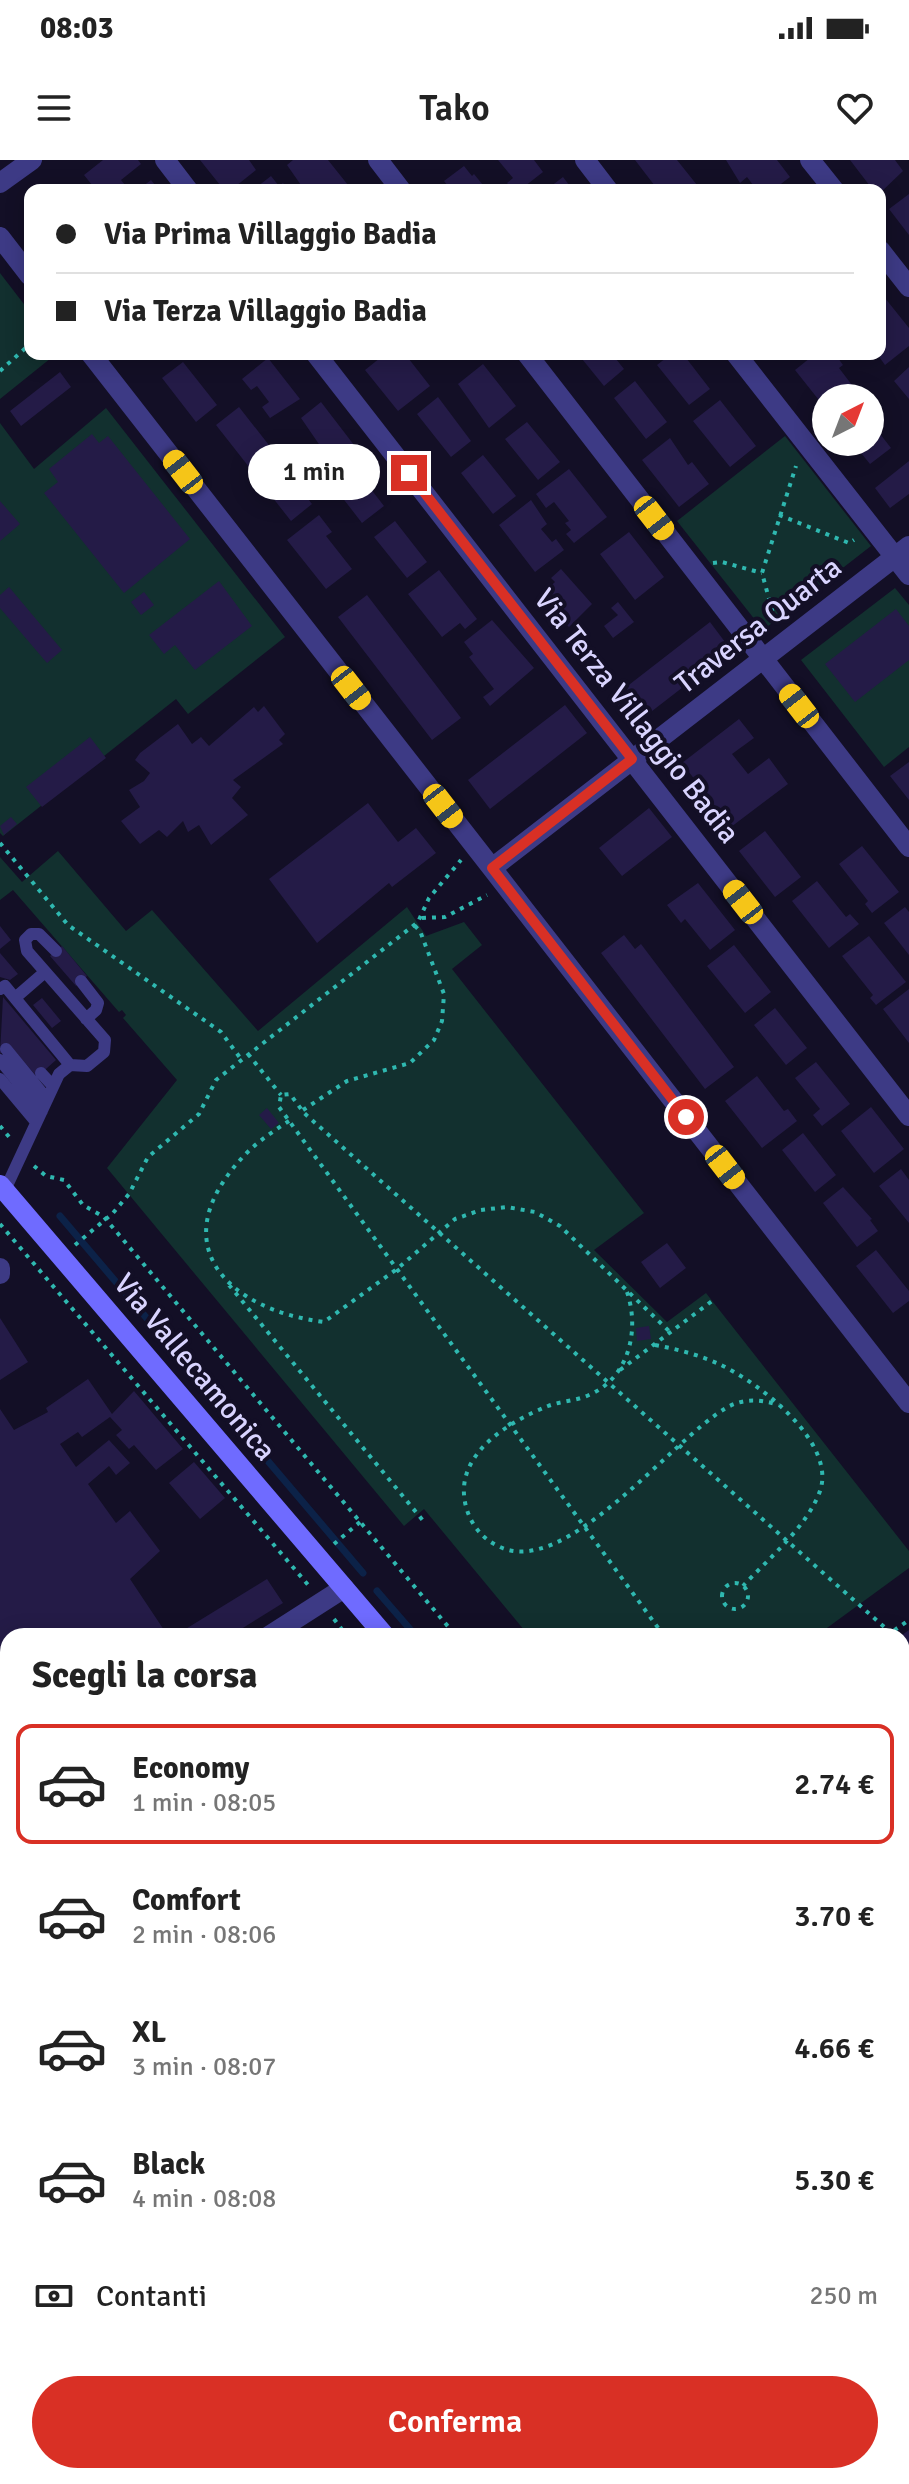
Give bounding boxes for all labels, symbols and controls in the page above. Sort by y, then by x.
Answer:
text: 08:03 [40,10,114,47]
icon: menu [32,86,76,130]
text: Tako [419,86,490,131]
icon: heart [833,86,877,130]
text: Via Prima Villaggio Badia [104,216,437,253]
text: Via Terza Villaggio Badia [104,293,427,330]
north arrow [812,384,884,456]
map controls [812,384,884,456]
callout: 1 min [249,445,381,501]
car [159,446,207,498]
route end [391,455,427,491]
text: 1 min [283,456,345,488]
car [630,492,678,544]
street label: Traversa Quarta [667,549,849,702]
street label: Via Terza Villaggio Badia [526,582,748,851]
car [327,662,375,714]
car [775,680,823,732]
car [419,780,467,832]
car [719,876,767,928]
route start [668,1099,704,1135]
car [701,1141,749,1193]
street label: Via Vallecamonica [106,1266,284,1469]
text: Scegli la corsa [32,1653,258,1698]
icon: car [36,1748,108,1820]
text: Economy [132,1750,249,1787]
text: 2.74 € [794,1766,874,1803]
text: 1 min · 08:05 [132,1787,276,1819]
icon: car [36,1880,108,1952]
text: Comfort [132,1882,241,1919]
text: 3.70 € [794,1898,874,1935]
text: 2 min · 08:06 [132,1919,276,1951]
icon: car [36,2012,108,2084]
text: XL [132,2014,166,2051]
text: 4.66 € [794,2030,874,2067]
text: 3 min · 08:07 [132,2051,276,2083]
icon: car [36,2144,108,2216]
text: Black [132,2146,205,2183]
text: 5.30 € [794,2162,874,2199]
text: 4 min · 08:08 [132,2183,276,2215]
icon: cash [32,2274,76,2318]
text: Contanti [96,2278,207,2315]
text: 250 m [809,2280,878,2312]
button: Conferma [32,2376,878,2468]

